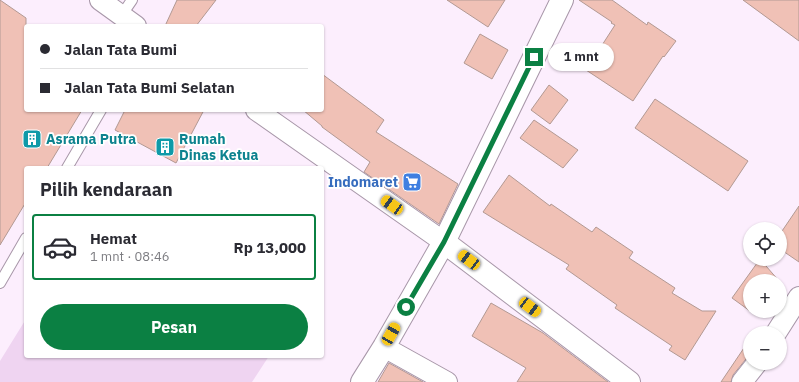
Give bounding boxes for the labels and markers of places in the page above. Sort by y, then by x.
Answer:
building icon: Asrama Putra [21,128,43,150]
place label: Asrama Putra [46,130,136,148]
place label: Rumah Dinas Ketua [179,130,258,164]
building icon: Rumah Dinas Ketua [154,136,176,158]
supermarket icon: Indomaret [401,171,423,193]
place label: Indomaret [328,173,398,191]

